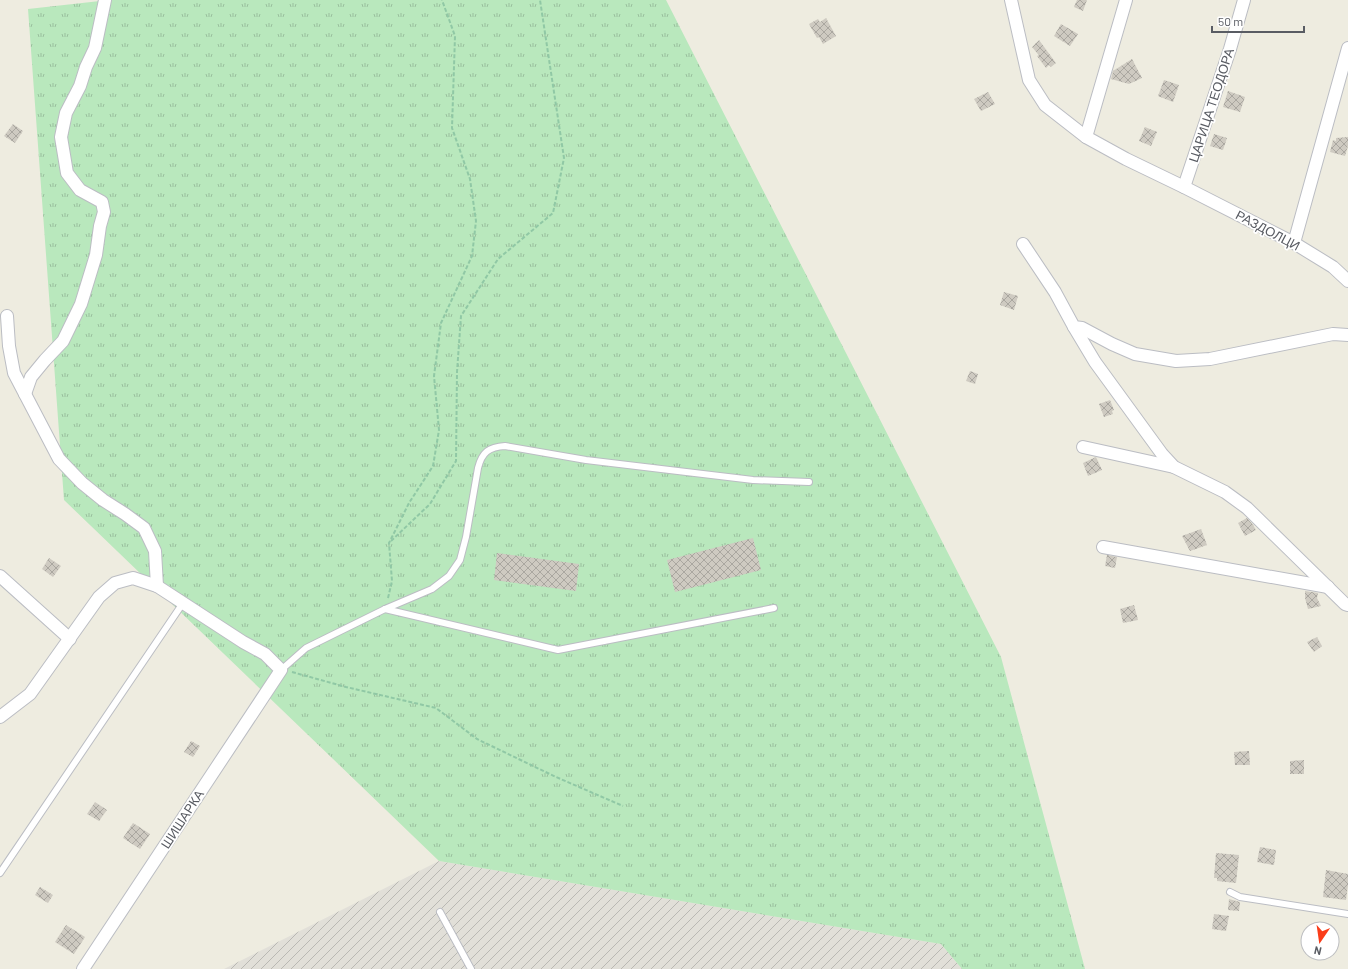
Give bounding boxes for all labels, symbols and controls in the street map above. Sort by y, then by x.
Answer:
scale bar [1212,8,1304,34]
text: 50 m [1218,14,1243,28]
street label: ЦАРИЦА ТЕОДОРА [1185,46,1237,164]
street label: РАЗДОЛЦИ [1233,206,1303,254]
street label: ШИШАРКА [157,786,207,851]
north arrow [1300,921,1340,961]
text: N [1313,944,1323,958]

